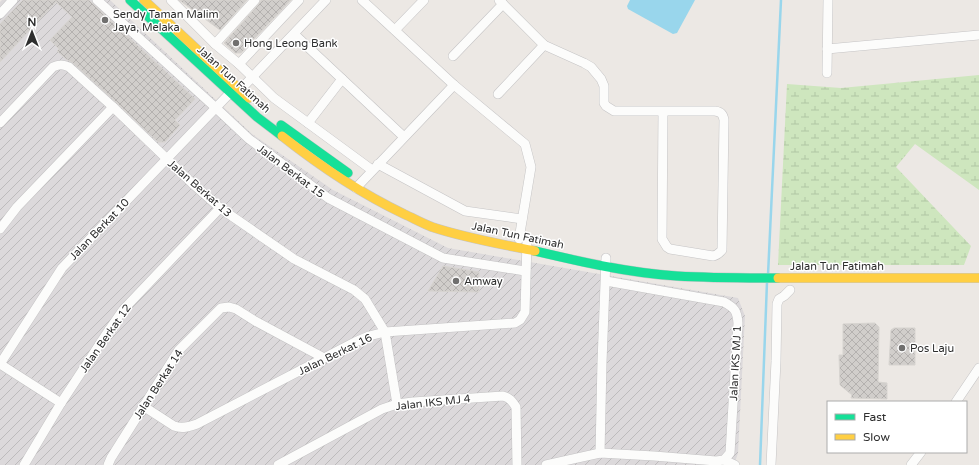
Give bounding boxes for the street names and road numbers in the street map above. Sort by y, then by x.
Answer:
street label: Jalan Tun Fatimah [194,43,273,116]
street label: Jalan Berkat 15 [255,142,327,201]
street label: Jalan Berkat 13 [165,157,234,220]
street label: Jalan Berkat 10 [67,196,132,263]
street label: Jalan Tun Fatimah [471,219,565,252]
street label: Jalan Tun Fatimah [790,260,884,273]
street label: Jalan Berkat 12 [77,301,134,375]
street label: Jalan IKS MJ 1 [727,325,744,401]
street label: Jalan Berkat 16 [296,331,374,378]
street label: Jalan Berkat 14 [131,347,186,422]
street label: Jalan IKS MJ 4 [395,392,471,413]

